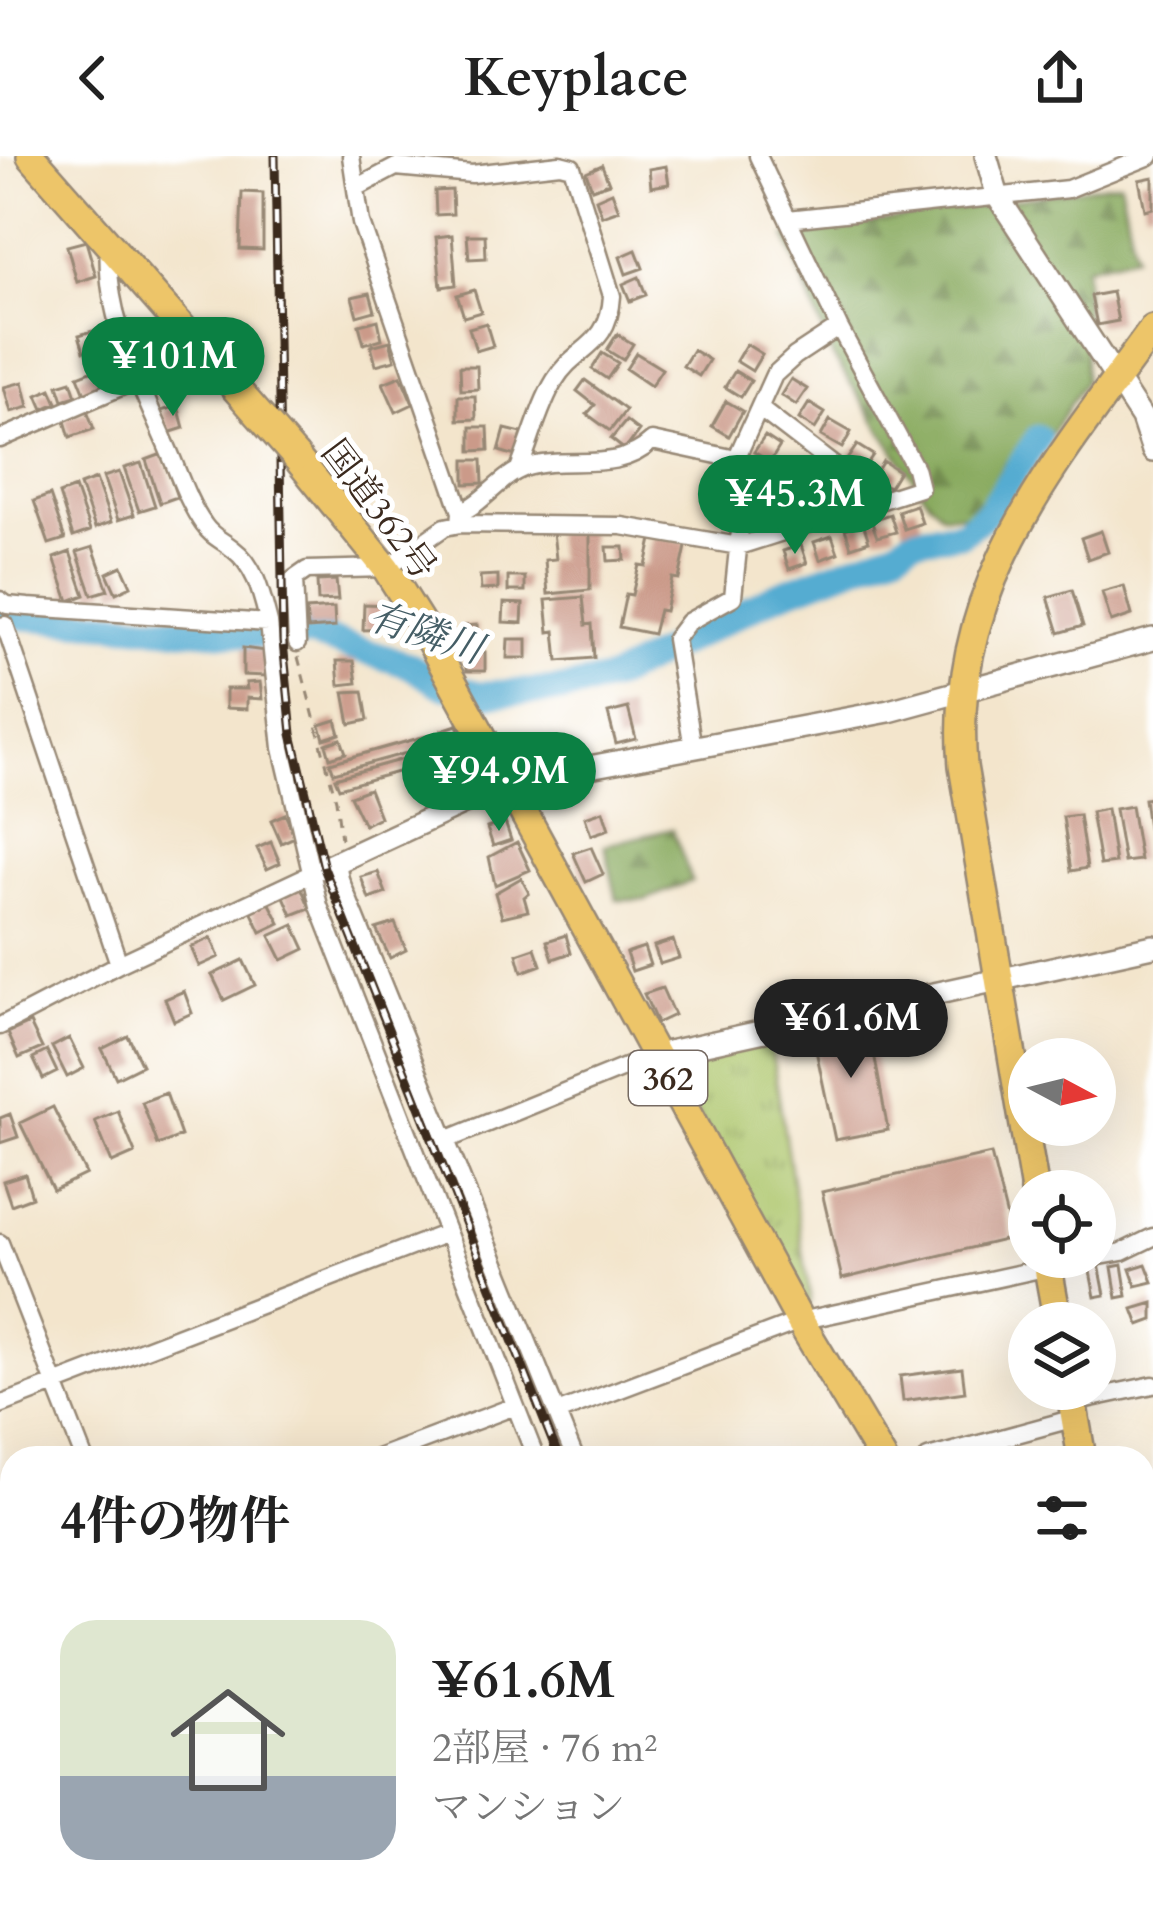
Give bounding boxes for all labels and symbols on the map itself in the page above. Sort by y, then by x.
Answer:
pin: ¥101M [89,317,257,419]
street label: 国道362号 [310,430,448,590]
pin: ¥45.3M [697,455,893,557]
water label: 有隣川 [362,590,493,678]
pin: ¥94.9M [401,732,597,834]
pin: ¥61.6M [753,979,949,1081]
north arrow [1008,1038,1116,1146]
road number: 362 [629,1051,707,1105]

